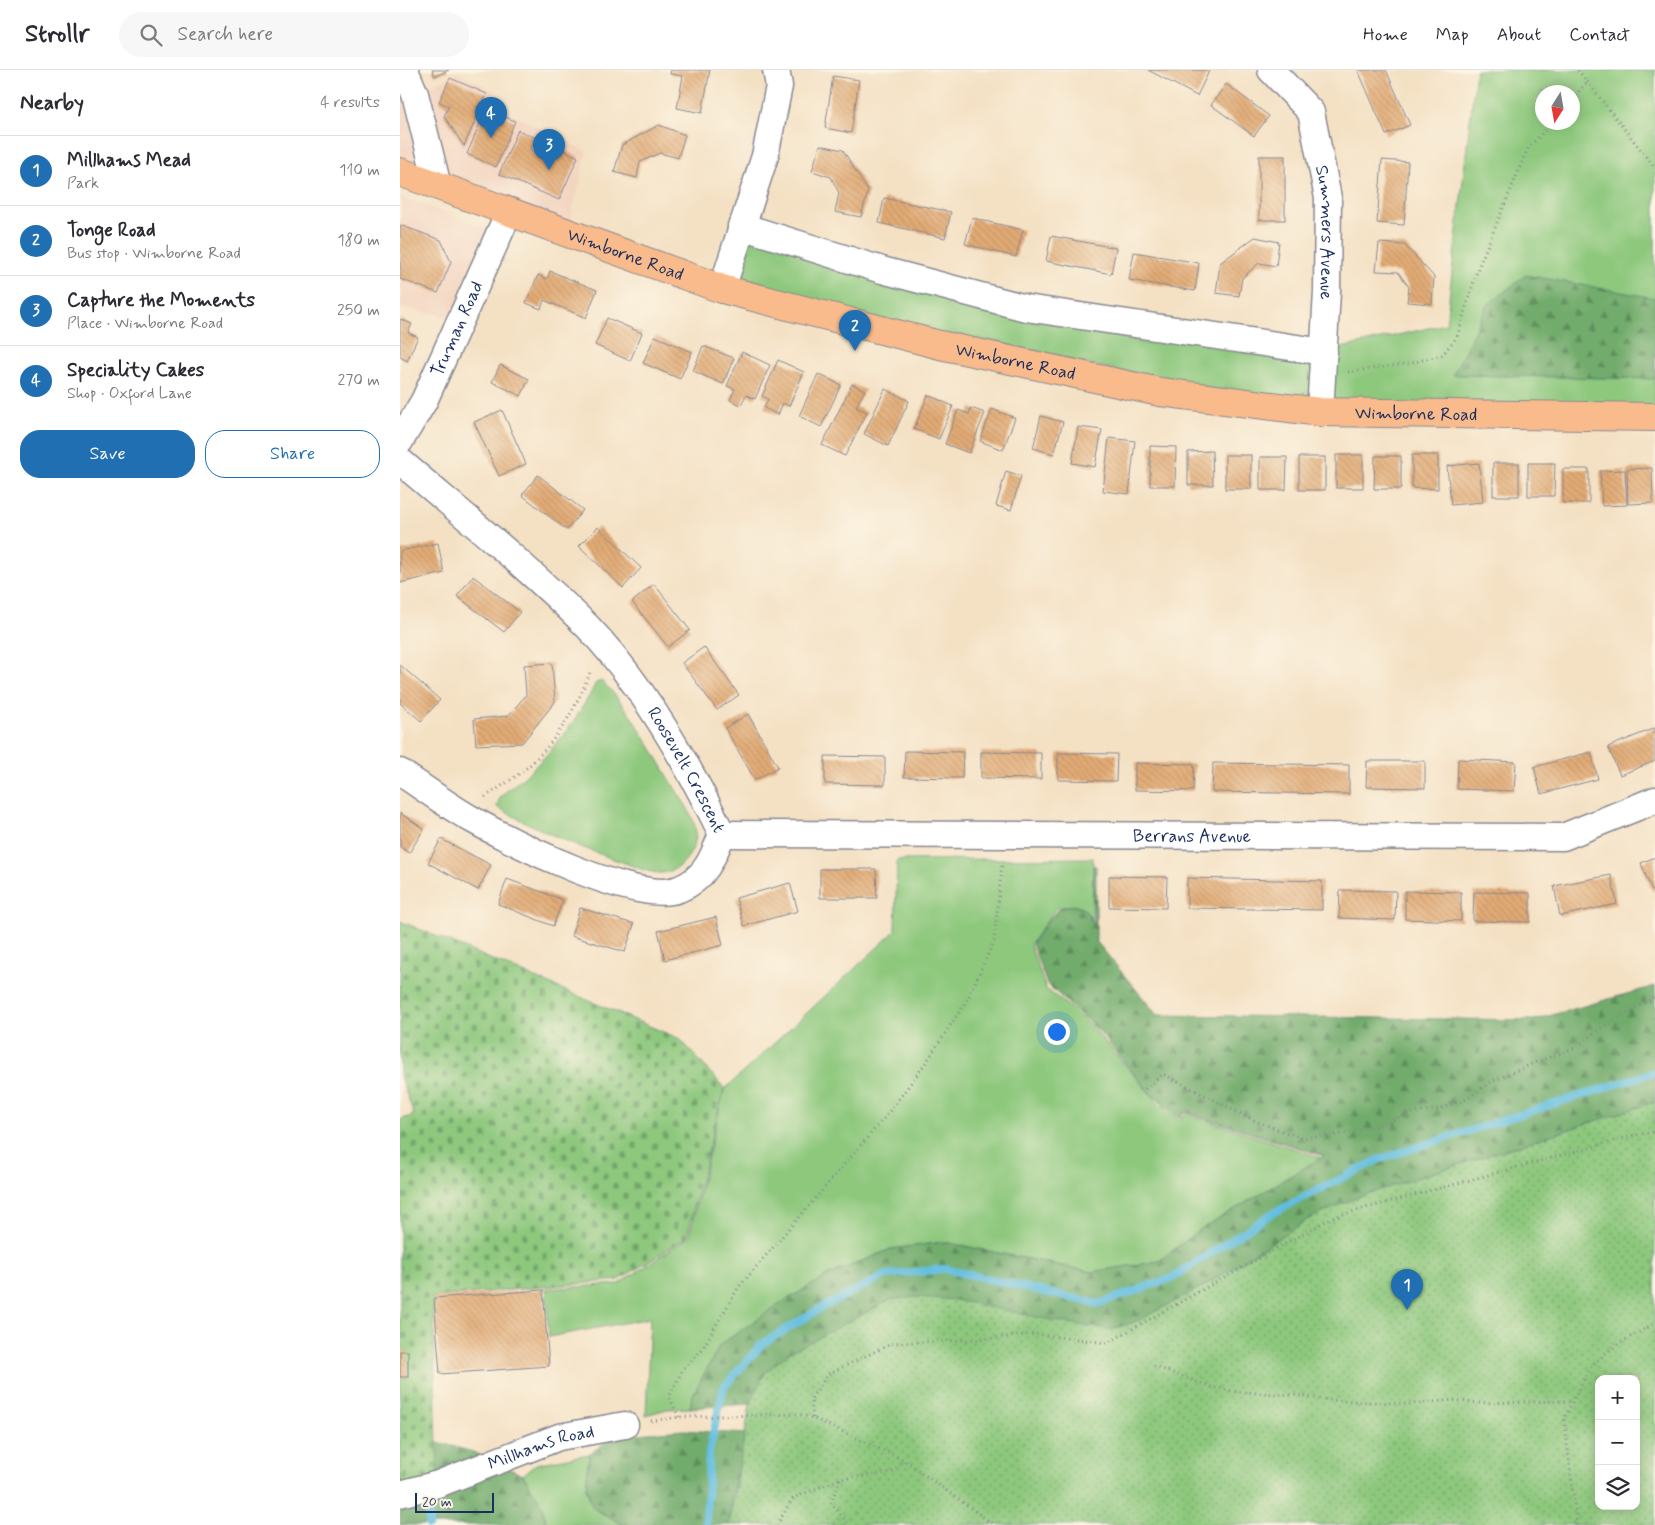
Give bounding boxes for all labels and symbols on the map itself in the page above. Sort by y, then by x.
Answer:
north arrow [1535,85,1580,130]
pin: 4 [475,97,507,138]
pin: 3 [533,129,565,170]
street label: Summers Avenue [1309,163,1339,301]
street label: Wimborne Road [564,223,687,287]
street label: Truman Road [426,278,489,381]
pin: 2 [839,310,871,351]
street label: Wimborne Road [953,338,1078,387]
street label: Wimborne Road [1355,402,1477,427]
street label: Roosevelt Crescent [641,703,731,837]
street label: Berrans Avenue [1133,824,1251,849]
your location [1044,1019,1070,1045]
pin: 1 [1391,1269,1423,1310]
street label: Millhams Road [485,1420,596,1476]
scale bar [415,1490,494,1513]

